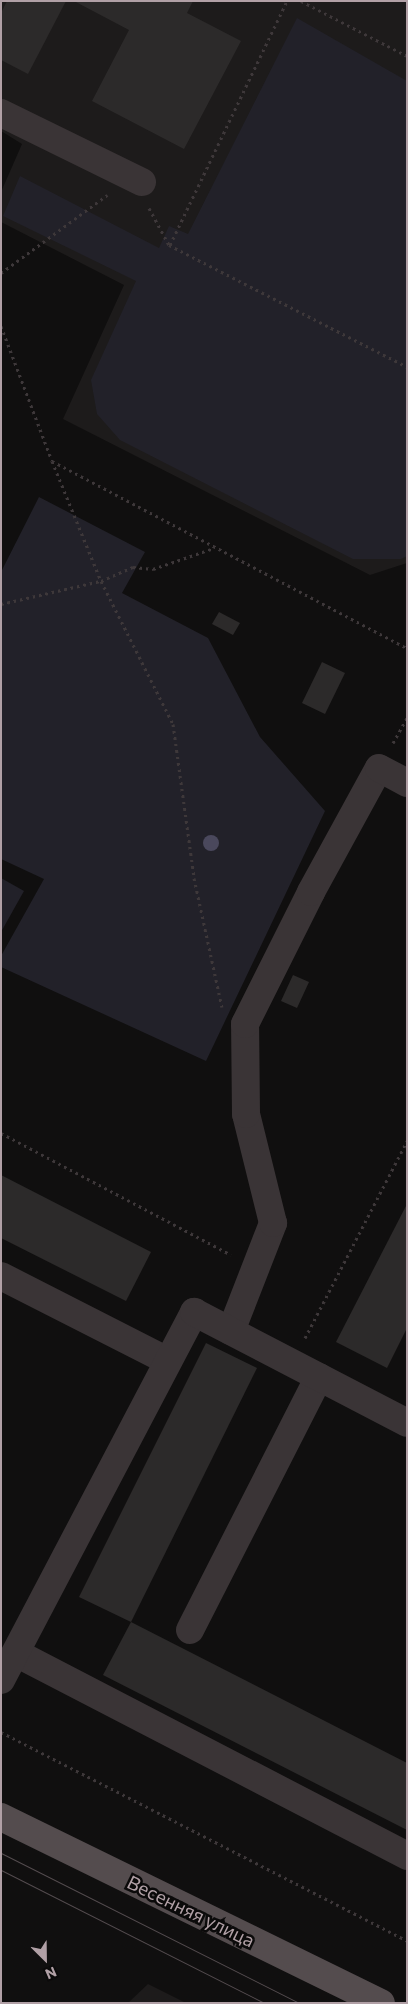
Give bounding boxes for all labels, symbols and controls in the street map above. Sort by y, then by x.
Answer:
street label: Весенняя улица [124,1870,258,1952]
north arrow [20,1934,70,1984]
text: N [43,1963,59,1983]

